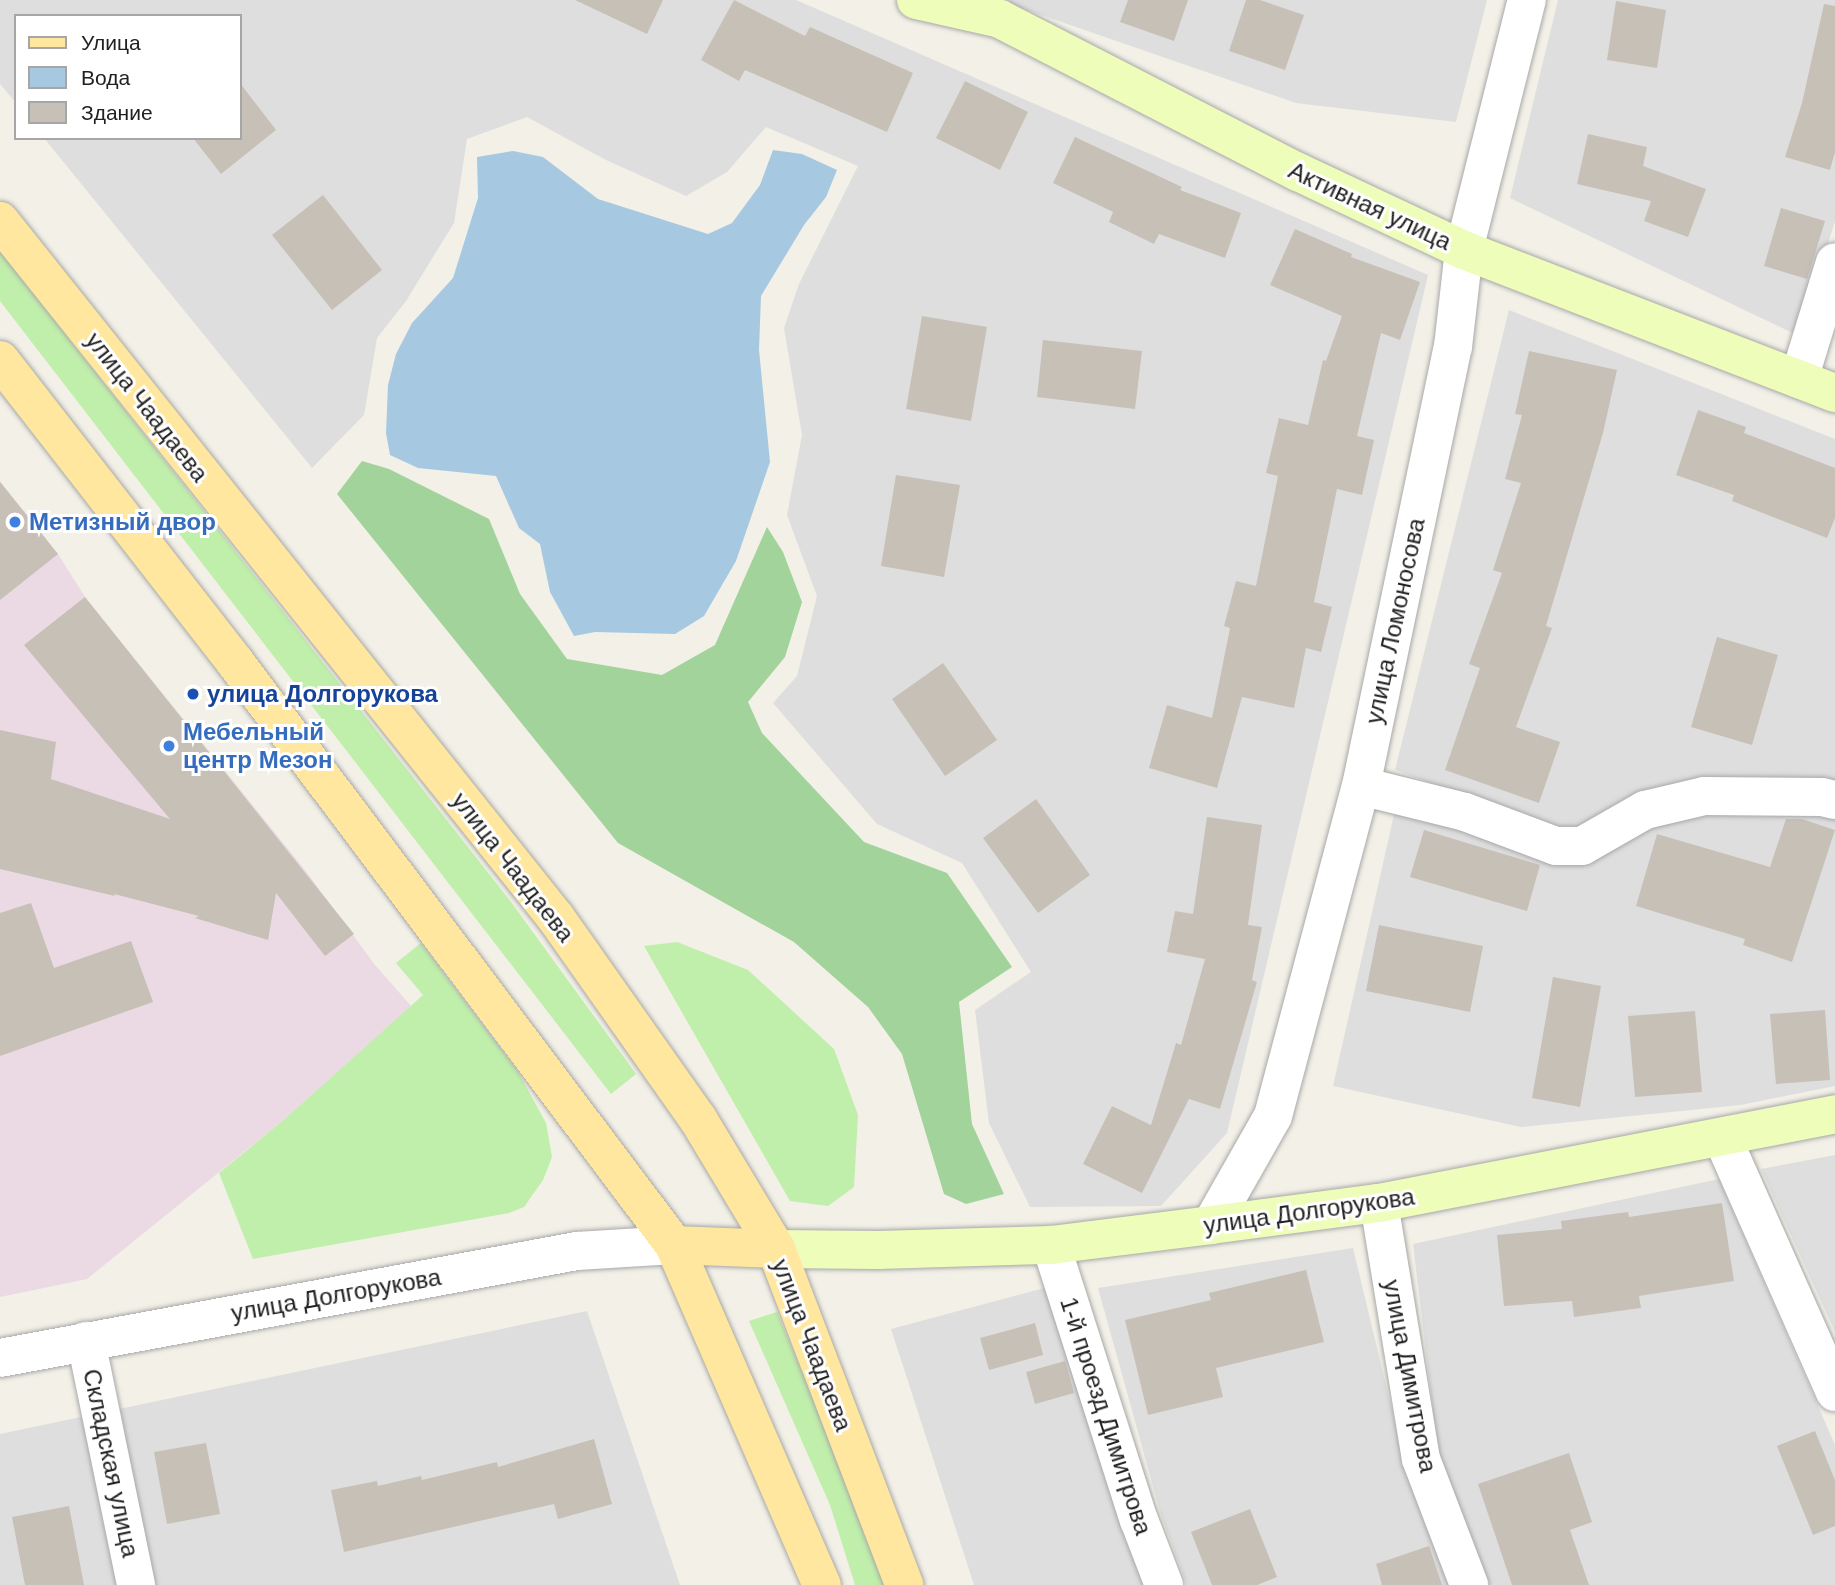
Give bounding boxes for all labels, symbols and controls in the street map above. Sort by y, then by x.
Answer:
legend [14,14,242,140]
text: Улица [81,31,141,54]
text: Вода [81,66,130,89]
text: Здание [81,101,153,124]
street label: Активная улица [1284,156,1456,256]
street label: улица Чаадаева [80,326,214,488]
place label: Метизный двор [29,508,216,536]
marker: Метизный двор [7,514,23,530]
street label: улица Ломоносова [1359,515,1431,727]
place label: улица Долгорукова [207,680,438,708]
marker: улица Долгорукова [185,686,201,702]
place label: Мебельный центр Мезон [183,718,333,774]
marker: Мебельный центр Мезон [161,738,177,754]
street label: улица Чаадаева [446,786,580,948]
street label: улица Долгорукова [1202,1182,1416,1240]
street label: улица Чаадаева [766,1255,858,1435]
street label: улица Долгорукова [229,1262,443,1328]
street label: улица Димитрова [1377,1277,1443,1475]
street label: 1-й проезд Димитрова [1054,1294,1158,1538]
street label: Складская улица [77,1366,145,1560]

